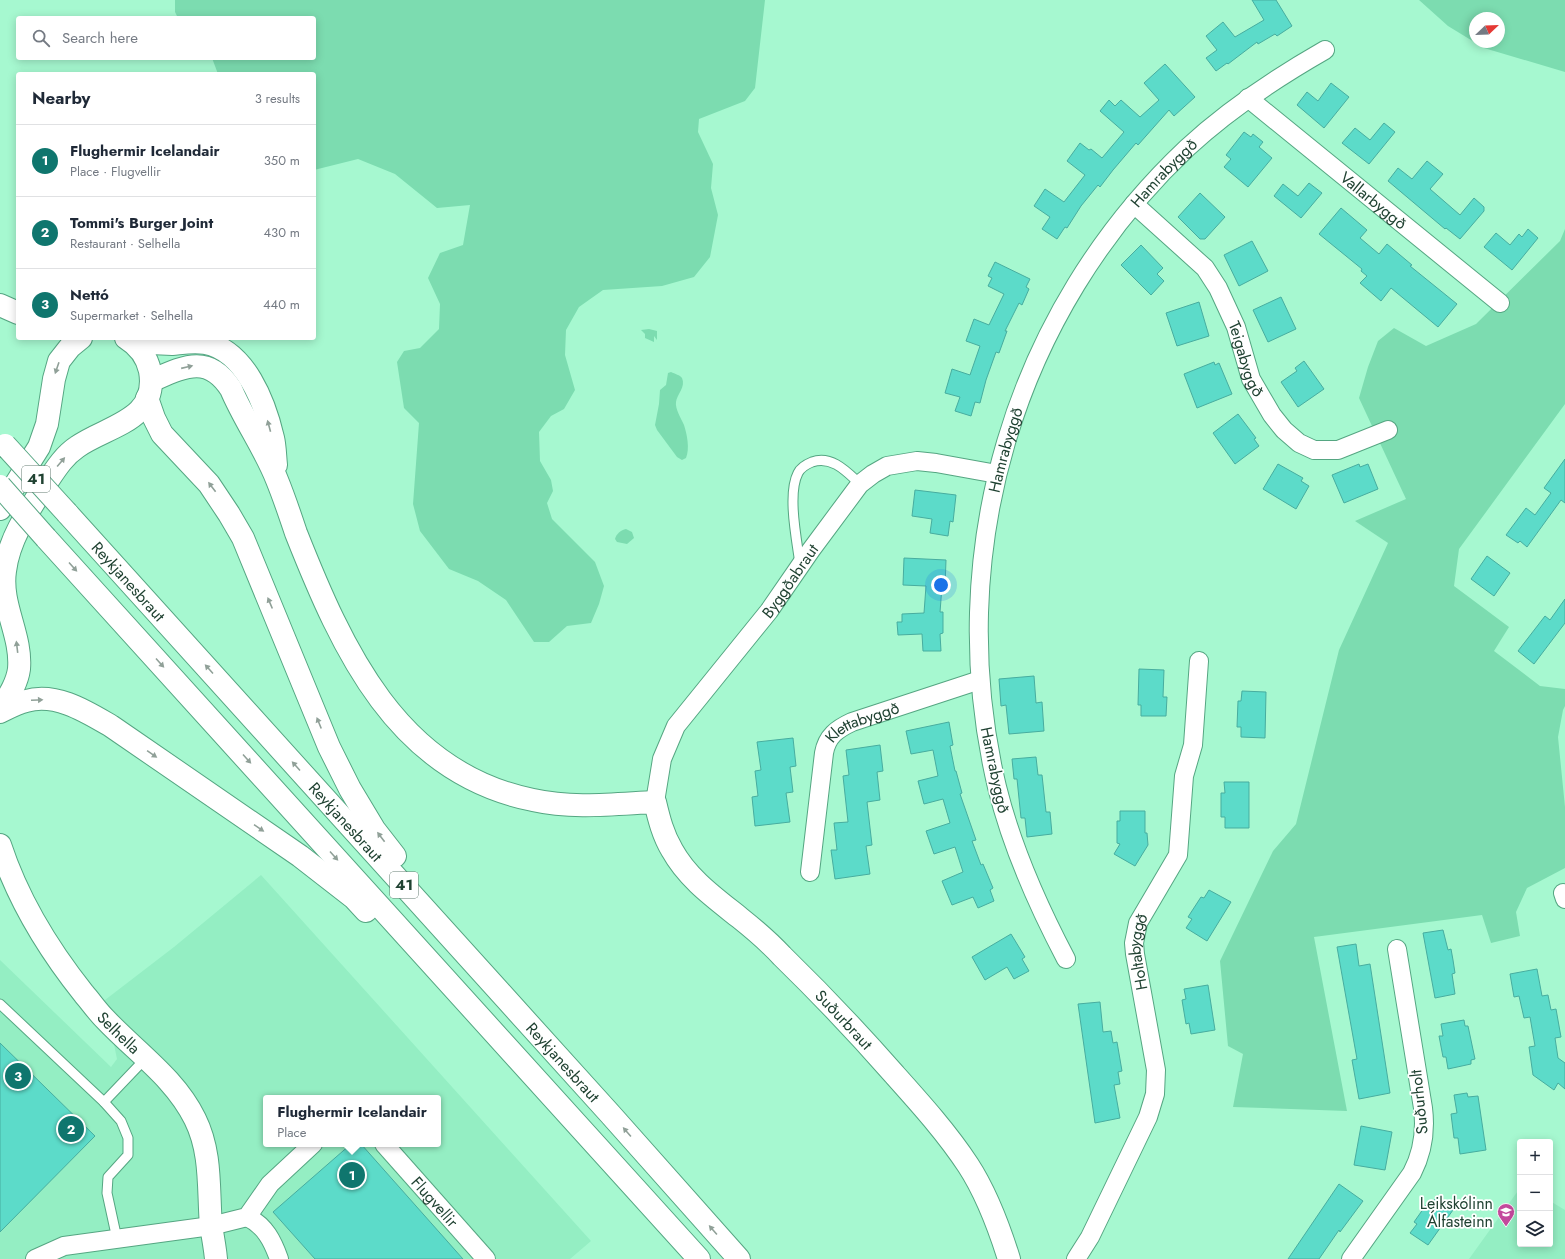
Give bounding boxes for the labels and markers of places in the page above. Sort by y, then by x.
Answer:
pin: 3 [5,1061,31,1091]
pin: 2 [58,1114,84,1144]
pin: 1 [339,1160,365,1190]
place label: Leikskólinn Álfasteinn [1420,1192,1493,1233]
school or university icon: Leikskólinn Álfasteinn [1496,1202,1516,1227]

